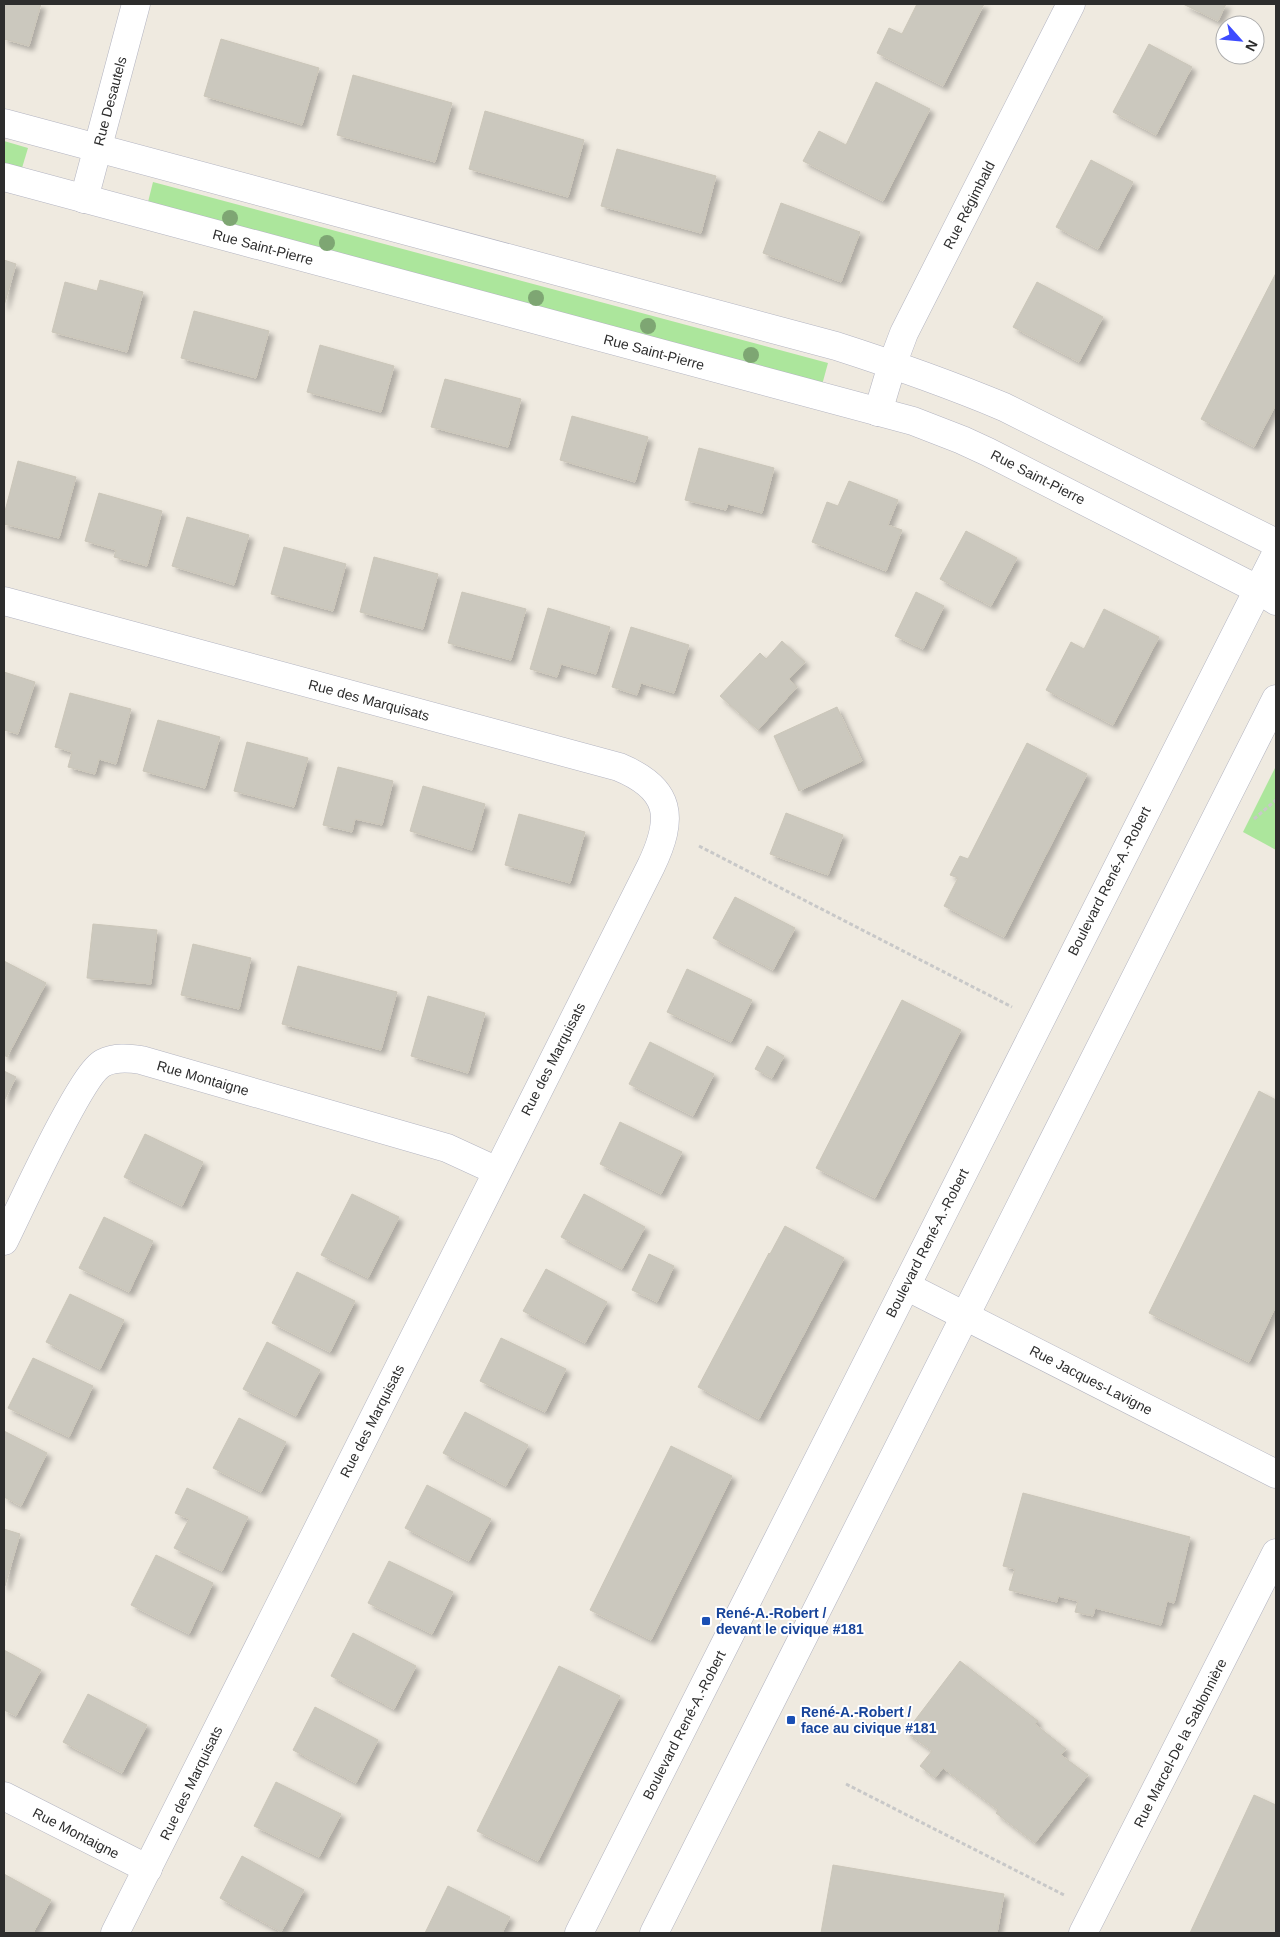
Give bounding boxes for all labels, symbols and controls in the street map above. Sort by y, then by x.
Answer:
north arrow [1215,15,1265,65]
text: N [1242,38,1261,54]
street label: Rue Desautels [90,55,130,147]
street label: Rue Régimbald [940,158,998,252]
street label: Rue Saint-Pierre [211,226,315,268]
street label: Rue Saint-Pierre [602,331,706,373]
street label: Rue Saint-Pierre [988,446,1088,508]
street label: Rue des Marquisats [307,676,431,724]
street label: Boulevard René-A.-Robert [1064,804,1154,958]
street label: Rue des Marquisats [518,1000,588,1118]
street label: Rue Montaigne [155,1057,251,1099]
street label: Boulevard René-A.-Robert [882,1166,972,1320]
street label: Rue Jacques-Lavigne [1027,1342,1155,1418]
street label: Rue des Marquisats [337,1362,407,1480]
place label: René-A.-Robert / devant le civique #181 [716,1605,864,1637]
marker: René-A.-Robert / devant le civique #181 [700,1615,712,1627]
street label: Boulevard René-A.-Robert [639,1648,729,1802]
street label: Rue Marcel-De la Sablonnière [1130,1656,1230,1830]
place label: René-A.-Robert / face au civique #181 [801,1704,937,1736]
marker: René-A.-Robert / face au civique #181 [785,1714,797,1726]
street label: Rue des Marquisats [157,1724,225,1842]
street label: Rue Montaigne [30,1804,122,1862]

